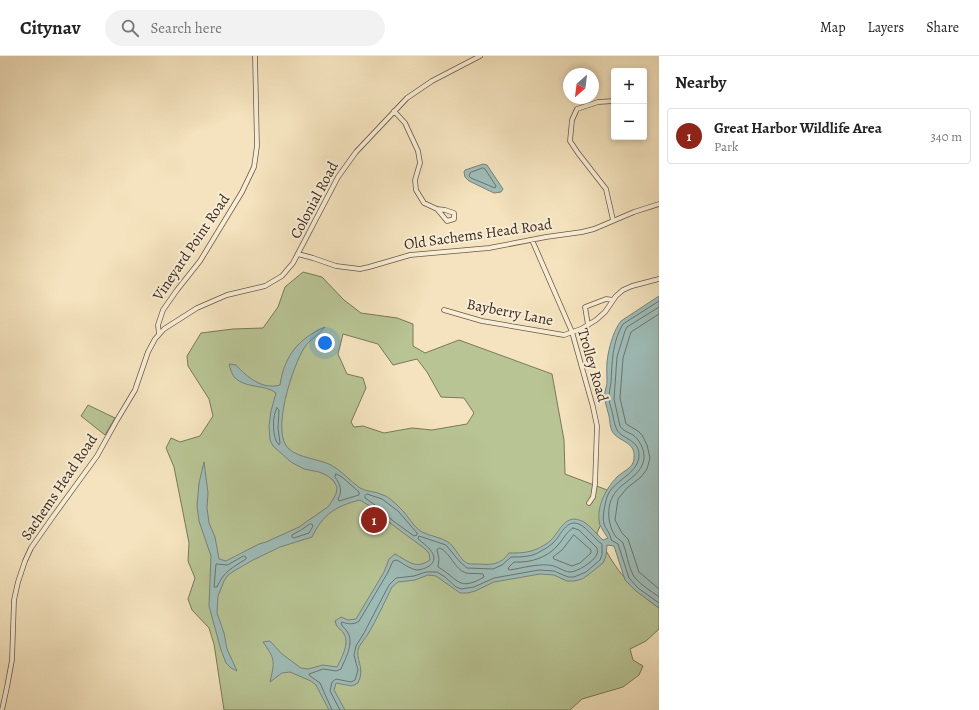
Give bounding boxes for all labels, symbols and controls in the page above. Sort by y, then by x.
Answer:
search box [105,10,385,46]
text: Citynav [20,15,81,41]
icon: search [119,17,141,39]
text: Search here [151,18,222,38]
text: Map [820,18,846,37]
text: Layers [868,18,904,37]
text: Share [926,18,959,37]
north arrow [563,68,599,104]
map controls [611,68,647,140]
button: + [611,68,647,104]
text: Nearby [675,71,726,94]
button: − [611,104,647,140]
text: Great Harbor Wildlife Area [714,118,882,138]
text: 1 [687,128,691,145]
text: 340 m [930,128,962,145]
text: Park [714,138,738,155]
street label: Colonial Road [285,157,343,242]
street label: Vineyard Point Road [147,189,235,305]
street label: Old Sachems Head Road [403,214,554,254]
street label: Bayberry Lane [465,294,555,330]
street label: Trolley Road [573,326,613,405]
your location [315,333,335,353]
street label: Sachems Head Road [16,429,103,544]
pin: 1 [361,505,387,535]

